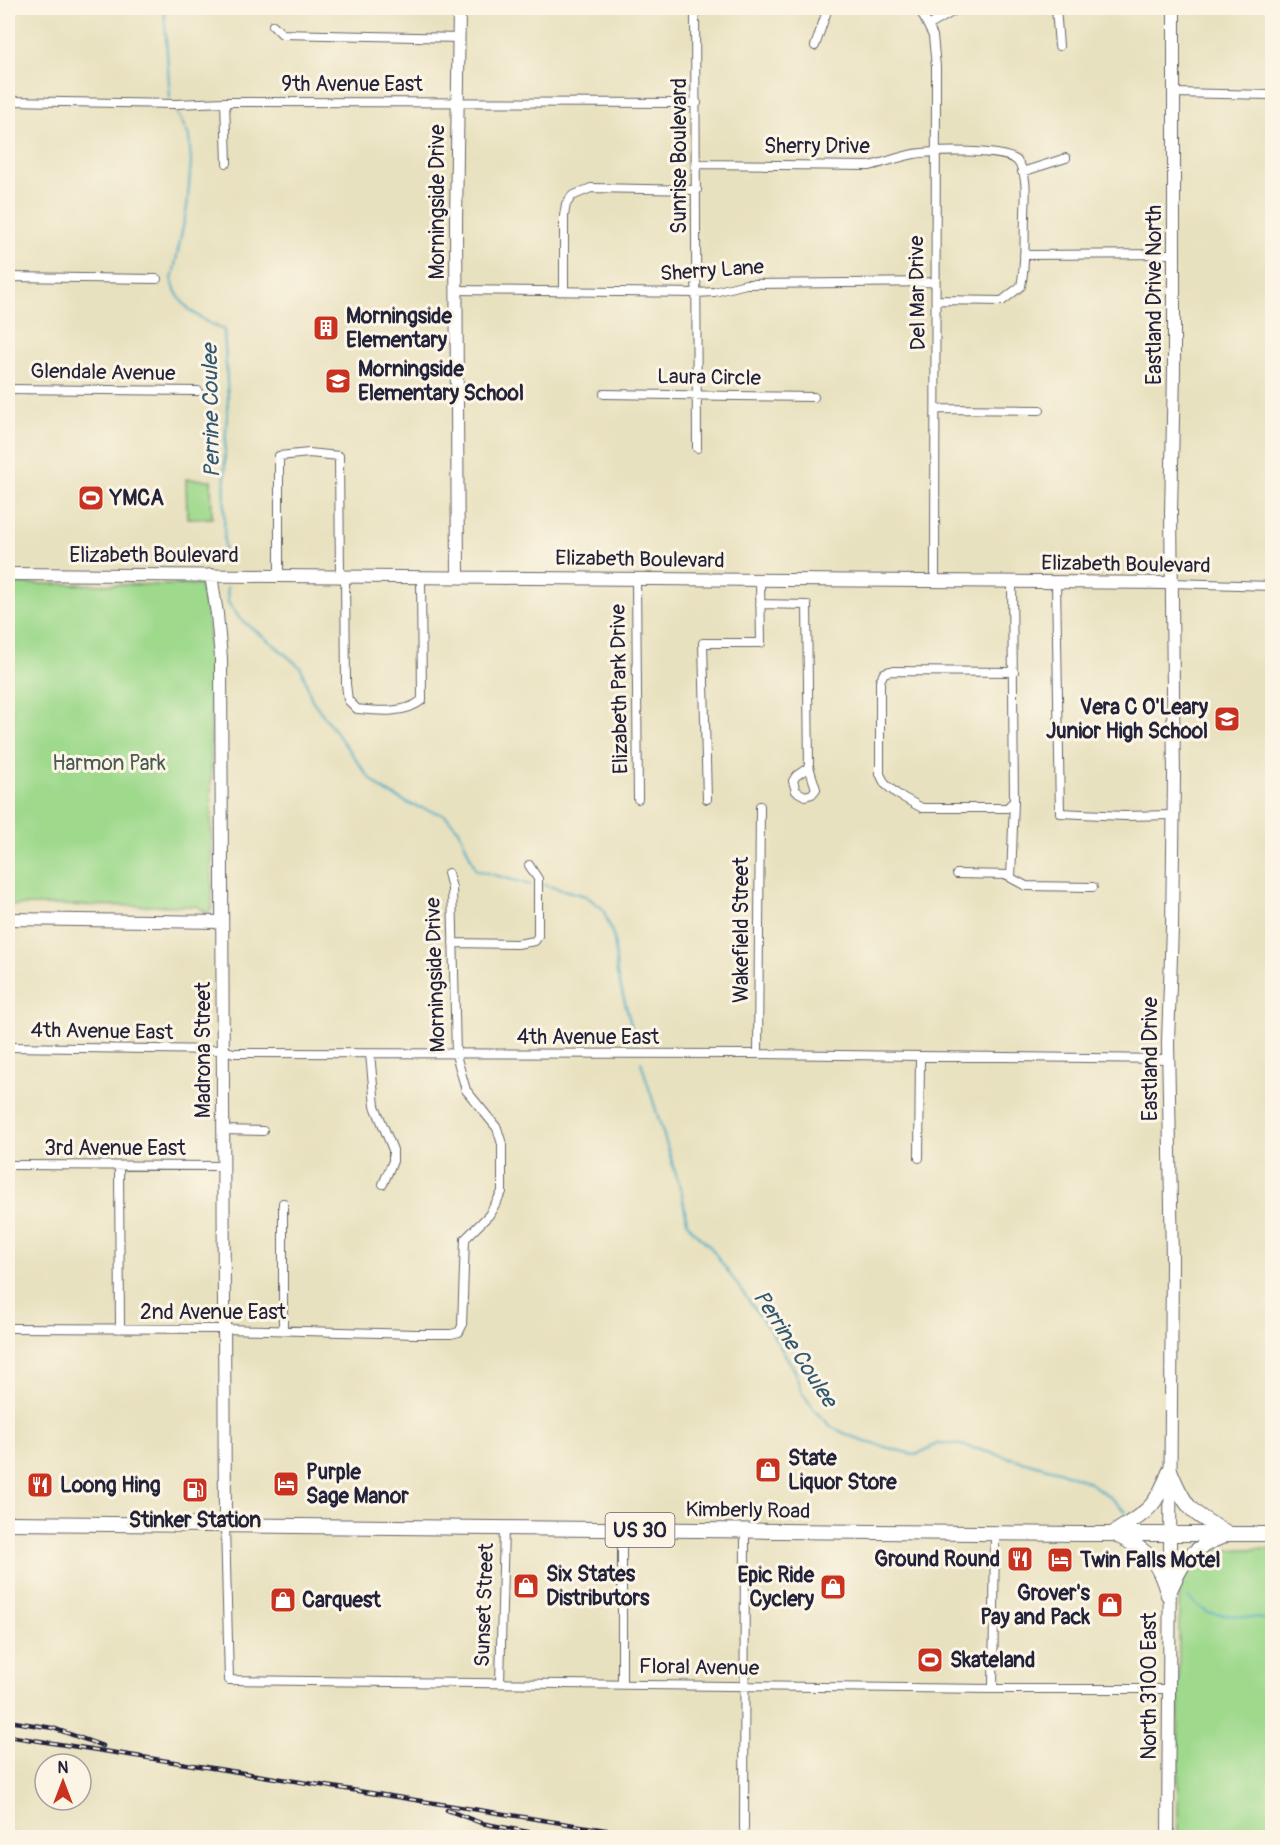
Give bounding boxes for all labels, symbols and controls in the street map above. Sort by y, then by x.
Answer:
street label: 9th Avenue East [281,71,423,98]
street label: Sunrise Boulevard [666,78,693,234]
street label: Morningside Drive [424,124,451,280]
street label: Sherry Drive [764,133,871,160]
street label: Eastland Drive North [1141,205,1168,385]
street label: Del Mar Drive [903,235,932,351]
street label: Sherry Lane [659,253,766,288]
place label: Morningside Elementary [346,303,452,354]
building icon: Morningside Elementary [311,313,341,343]
water label: Perrine Coulee [196,342,226,478]
place label: Morningside Elementary School [358,356,524,407]
street label: Glendale Avenue [30,358,176,387]
street label: Laura Circle [657,363,762,392]
school or university icon: Morningside Elementary School [323,366,353,396]
sports icon: YMCA [76,483,106,513]
place label: YMCA [109,485,164,512]
street label: Elizabeth Boulevard [69,542,239,569]
street label: Elizabeth Boulevard [555,545,725,574]
street label: Elizabeth Boulevard [1041,550,1211,579]
street label: Elizabeth Park Drive [605,603,634,774]
place label: Vera C O'Leary Junior High School [1046,694,1208,745]
school or university icon: Vera C O'Leary Junior High School [1212,704,1242,734]
park label: Harmon Park [52,750,166,777]
street label: Wakefield Street [728,856,755,1003]
street label: Morningside Drive [419,896,452,1053]
street label: Madrona Street [190,981,217,1118]
street label: Eastland Drive [1137,996,1164,1121]
street label: 4th Avenue East [30,1017,174,1046]
street label: 4th Avenue East [517,1024,660,1051]
street label: 3rd Avenue East [44,1135,186,1162]
water label: Perrine Coulee [747,1285,845,1414]
street label: 2nd Avenue East [140,1299,287,1326]
place label: State Liquor Store [788,1445,897,1496]
shop icon: State Liquor Store [753,1455,783,1485]
place label: Purple Sage Manor [306,1459,409,1510]
hotel icon: Purple Sage Manor [271,1469,301,1499]
restaurant icon: Loong Hing [25,1470,55,1500]
place label: Loong Hing [60,1472,161,1499]
fuel station icon: Stinker Station [180,1475,210,1505]
street label: Kimberly Road [685,1496,811,1525]
place label: Stinker Station [129,1507,261,1534]
road number: US 30 [606,1513,674,1547]
street label: Sunset Street [469,1542,500,1667]
restaurant icon: Ground Round [1005,1544,1035,1574]
hotel icon: Twin Falls Motel [1045,1545,1075,1575]
place label: Ground Round [874,1546,1000,1573]
place label: Twin Falls Motel [1079,1547,1220,1574]
place label: Six States Distributors [546,1561,650,1612]
place label: Epic Ride Cyclery [737,1562,815,1613]
shop icon: Six States Distributors [511,1571,541,1601]
shop icon: Epic Ride Cyclery [818,1572,848,1602]
place label: Grover's Pay and Pack [980,1580,1091,1631]
shop icon: Carquest [268,1585,298,1615]
place label: Carquest [302,1587,381,1614]
shop icon: Grover's Pay and Pack [1095,1590,1125,1620]
street label: North 3100 East [1136,1612,1163,1760]
sports icon: Skateland [915,1645,945,1675]
place label: Skateland [950,1647,1035,1674]
street label: Floral Avenue [639,1653,760,1682]
north arrow [33,1752,93,1812]
text: N [58,1758,69,1778]

